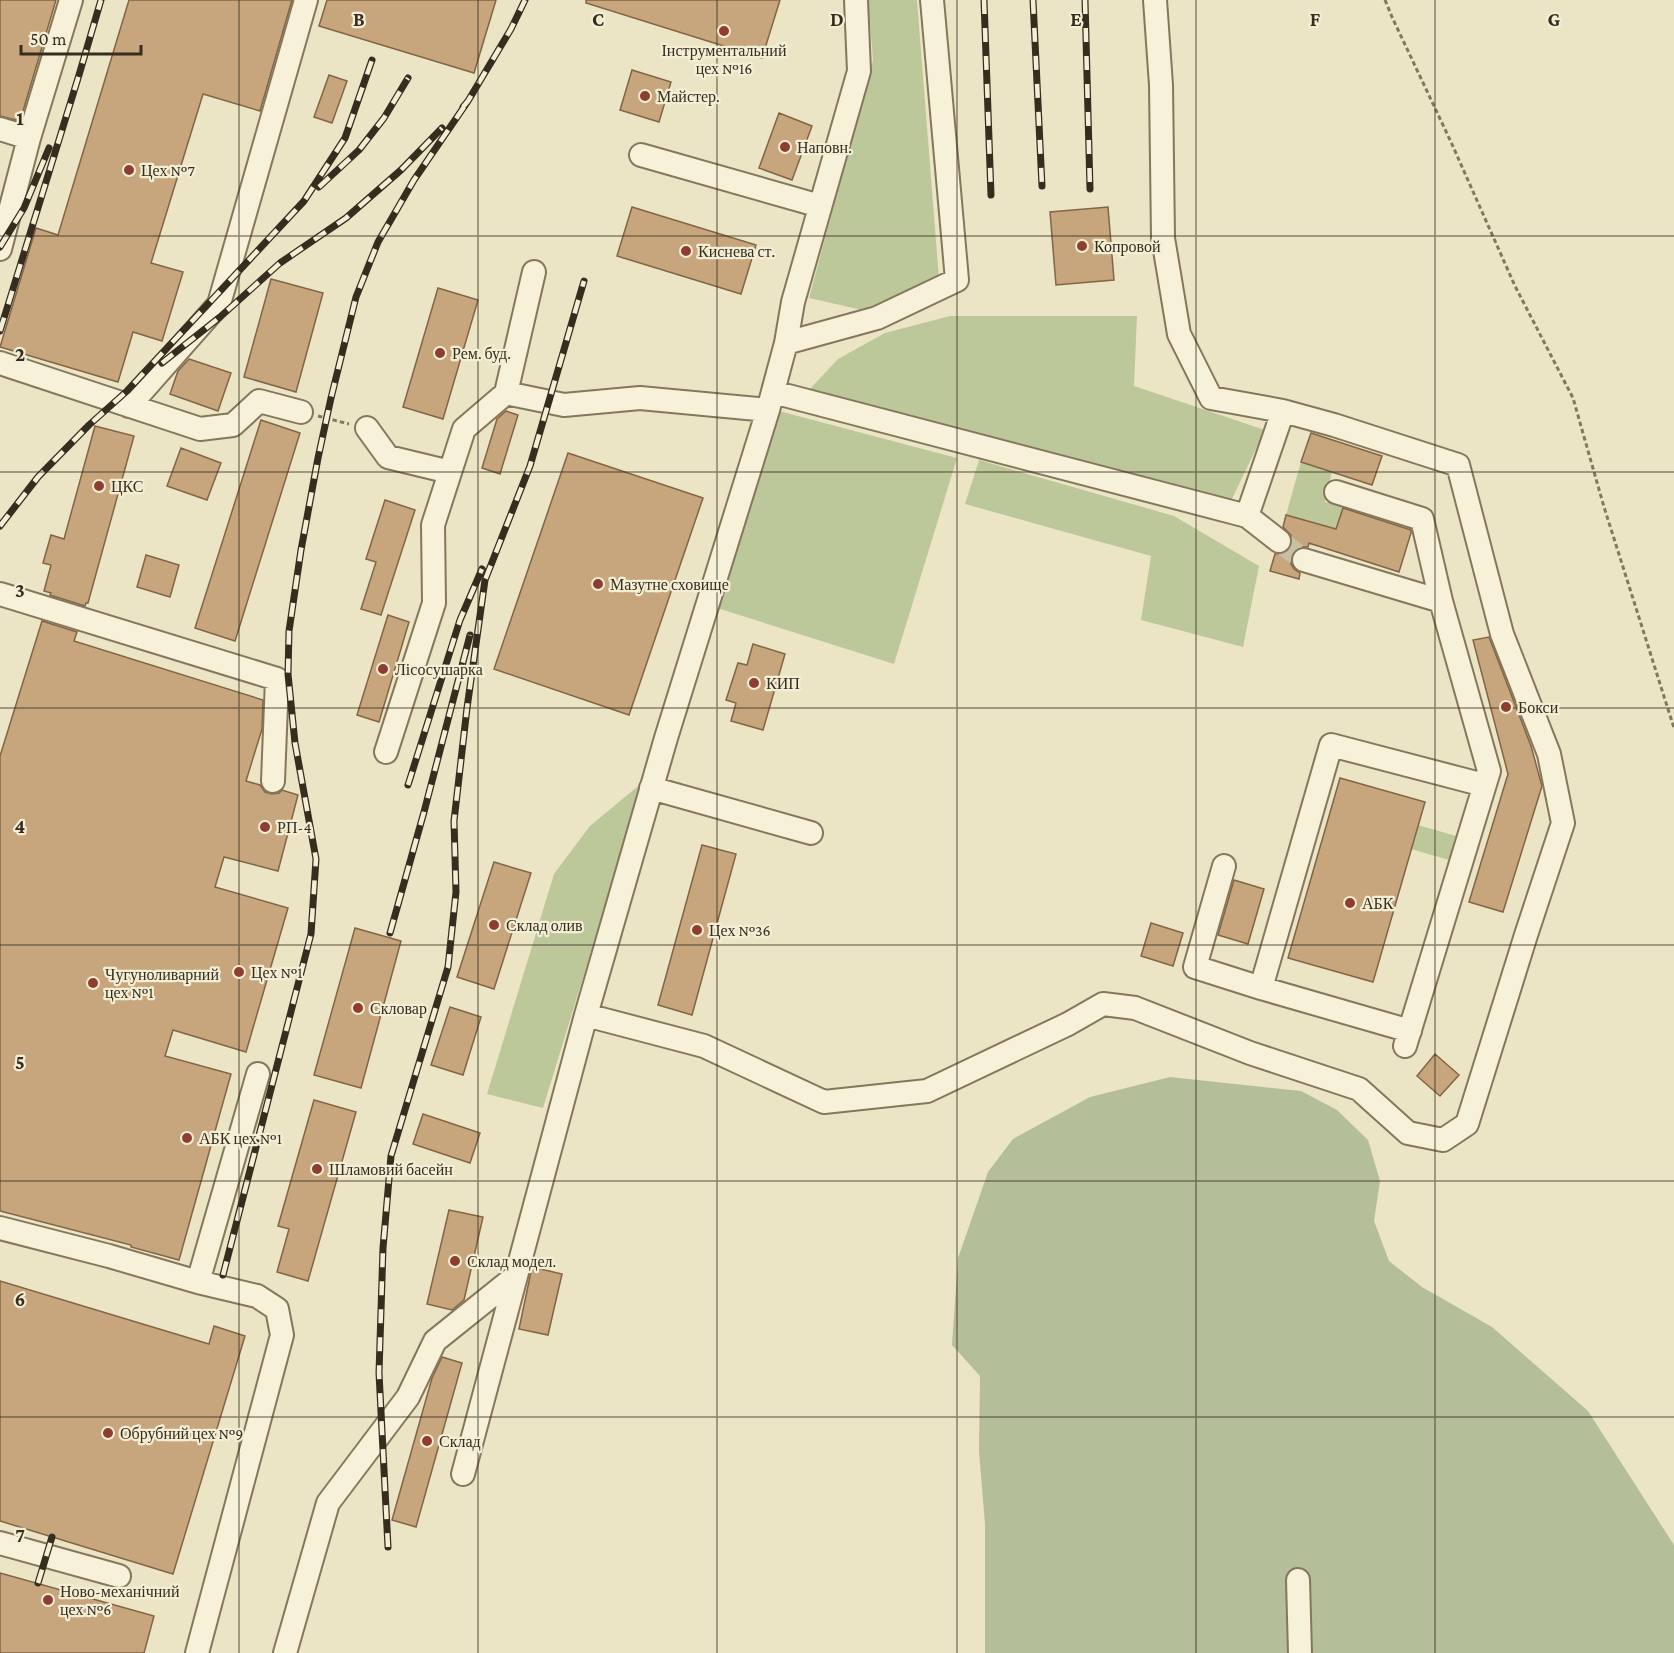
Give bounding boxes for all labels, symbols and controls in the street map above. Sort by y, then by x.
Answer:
text: B [353,8,365,30]
text: C [592,8,604,30]
text: D [830,8,844,30]
text: E [1070,8,1082,30]
text: F [1310,8,1321,30]
text: G [1548,8,1561,30]
scale bar [21,18,141,56]
marker: Інструментальний цех №16 [717,24,731,38]
text: 50 m [30,29,67,49]
place label: Інструментальний цех №16 [662,42,787,78]
place label: Майстер. [657,88,720,106]
marker: Майстер. [638,89,652,103]
text: 1 [16,107,24,129]
place label: Наповн. [797,139,852,156]
marker: Наповн. [778,140,792,154]
place label: Цех №7 [141,162,195,180]
marker: Цех №7 [122,163,136,177]
place label: Копровой [1094,238,1161,256]
marker: Копровой [1075,239,1089,253]
place label: Киснева ст. [698,243,775,260]
marker: Киснева ст. [679,244,693,258]
text: 2 [15,343,25,365]
place label: Рем. буд. [452,345,511,363]
marker: Рем. буд. [433,346,447,360]
place label: ЦКС [111,478,144,496]
marker: ЦКС [92,479,106,493]
place label: Мазутне сховище [610,576,729,594]
marker: Мазутне сховище [591,577,605,591]
text: 3 [15,579,25,601]
place label: Лісосушарка [395,661,483,679]
marker: Лісосушарка [376,662,390,676]
place label: КИП [766,675,800,692]
marker: КИП [747,676,761,690]
place label: Бокси [1518,699,1559,716]
marker: Бокси [1499,700,1513,714]
text: 4 [15,815,26,837]
place label: РП-4 [277,819,312,836]
marker: РП-4 [258,820,272,834]
place label: АБК [1362,895,1394,912]
marker: АБК [1343,896,1357,910]
place label: Склад олив [506,917,583,935]
marker: Склад олив [487,918,501,932]
place label: Цех №36 [709,922,771,940]
marker: Цех №36 [690,923,704,937]
place label: Цех №1 [251,964,303,982]
marker: Цех №1 [232,965,246,979]
place label: Чугуноливарний цех №1 [105,966,219,1002]
marker: Чугуноливарний цех №1 [86,976,100,990]
place label: Скловар [370,1000,427,1018]
marker: Скловар [351,1001,365,1015]
text: 5 [15,1051,25,1073]
place label: АБК цех №1 [199,1130,282,1148]
marker: АБК цех №1 [180,1131,194,1145]
place label: Шламовий басейн [329,1161,453,1178]
marker: Шламовий басейн [310,1162,324,1176]
place label: Склад модел. [467,1253,556,1271]
marker: Склад модел. [448,1254,462,1268]
text: 6 [15,1288,25,1310]
place label: Обрубний цех №9 [120,1425,243,1443]
marker: Обрубний цех №9 [101,1426,115,1440]
place label: Склад [439,1433,481,1451]
marker: Склад [420,1434,434,1448]
text: 7 [15,1524,25,1546]
place label: Ново-механічний цех №6 [60,1583,180,1619]
marker: Ново-механічний цех №6 [41,1593,55,1607]

